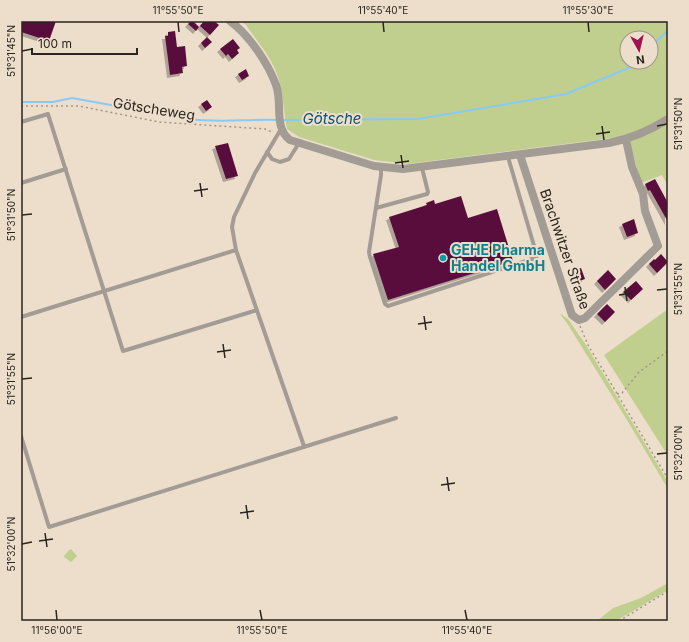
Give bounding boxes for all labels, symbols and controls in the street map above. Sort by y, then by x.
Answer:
text: 11°55'50"E [153,4,203,16]
text: 11°55'40"E [358,4,408,16]
text: 11°55'30"E [562,4,614,16]
text: 51°31'45"N [5,25,17,77]
scale bar [32,30,137,56]
north arrow [619,30,659,70]
text: 100 m [38,36,72,51]
text: N [635,52,646,67]
street label: Götscheweg [112,94,196,123]
text: 51°31'50"N [672,98,684,150]
water label: Götsche [303,109,361,128]
street label: Brachwitzer Straße [537,186,594,311]
text: 51°31'50"N [5,189,17,241]
place label: GEHE Pharma Handel GmbH [451,241,545,274]
marker: GEHE Pharma Handel GmbH [438,253,448,263]
text: 51°31'55"N [672,263,684,315]
text: 51°31'55"N [5,353,17,405]
text: 51°32'00"N [672,426,684,480]
text: 51°32'00"N [5,517,17,571]
text: 11°56'00"E [31,624,83,636]
text: 11°55'50"E [237,624,287,636]
text: 11°55'40"E [442,624,492,636]

